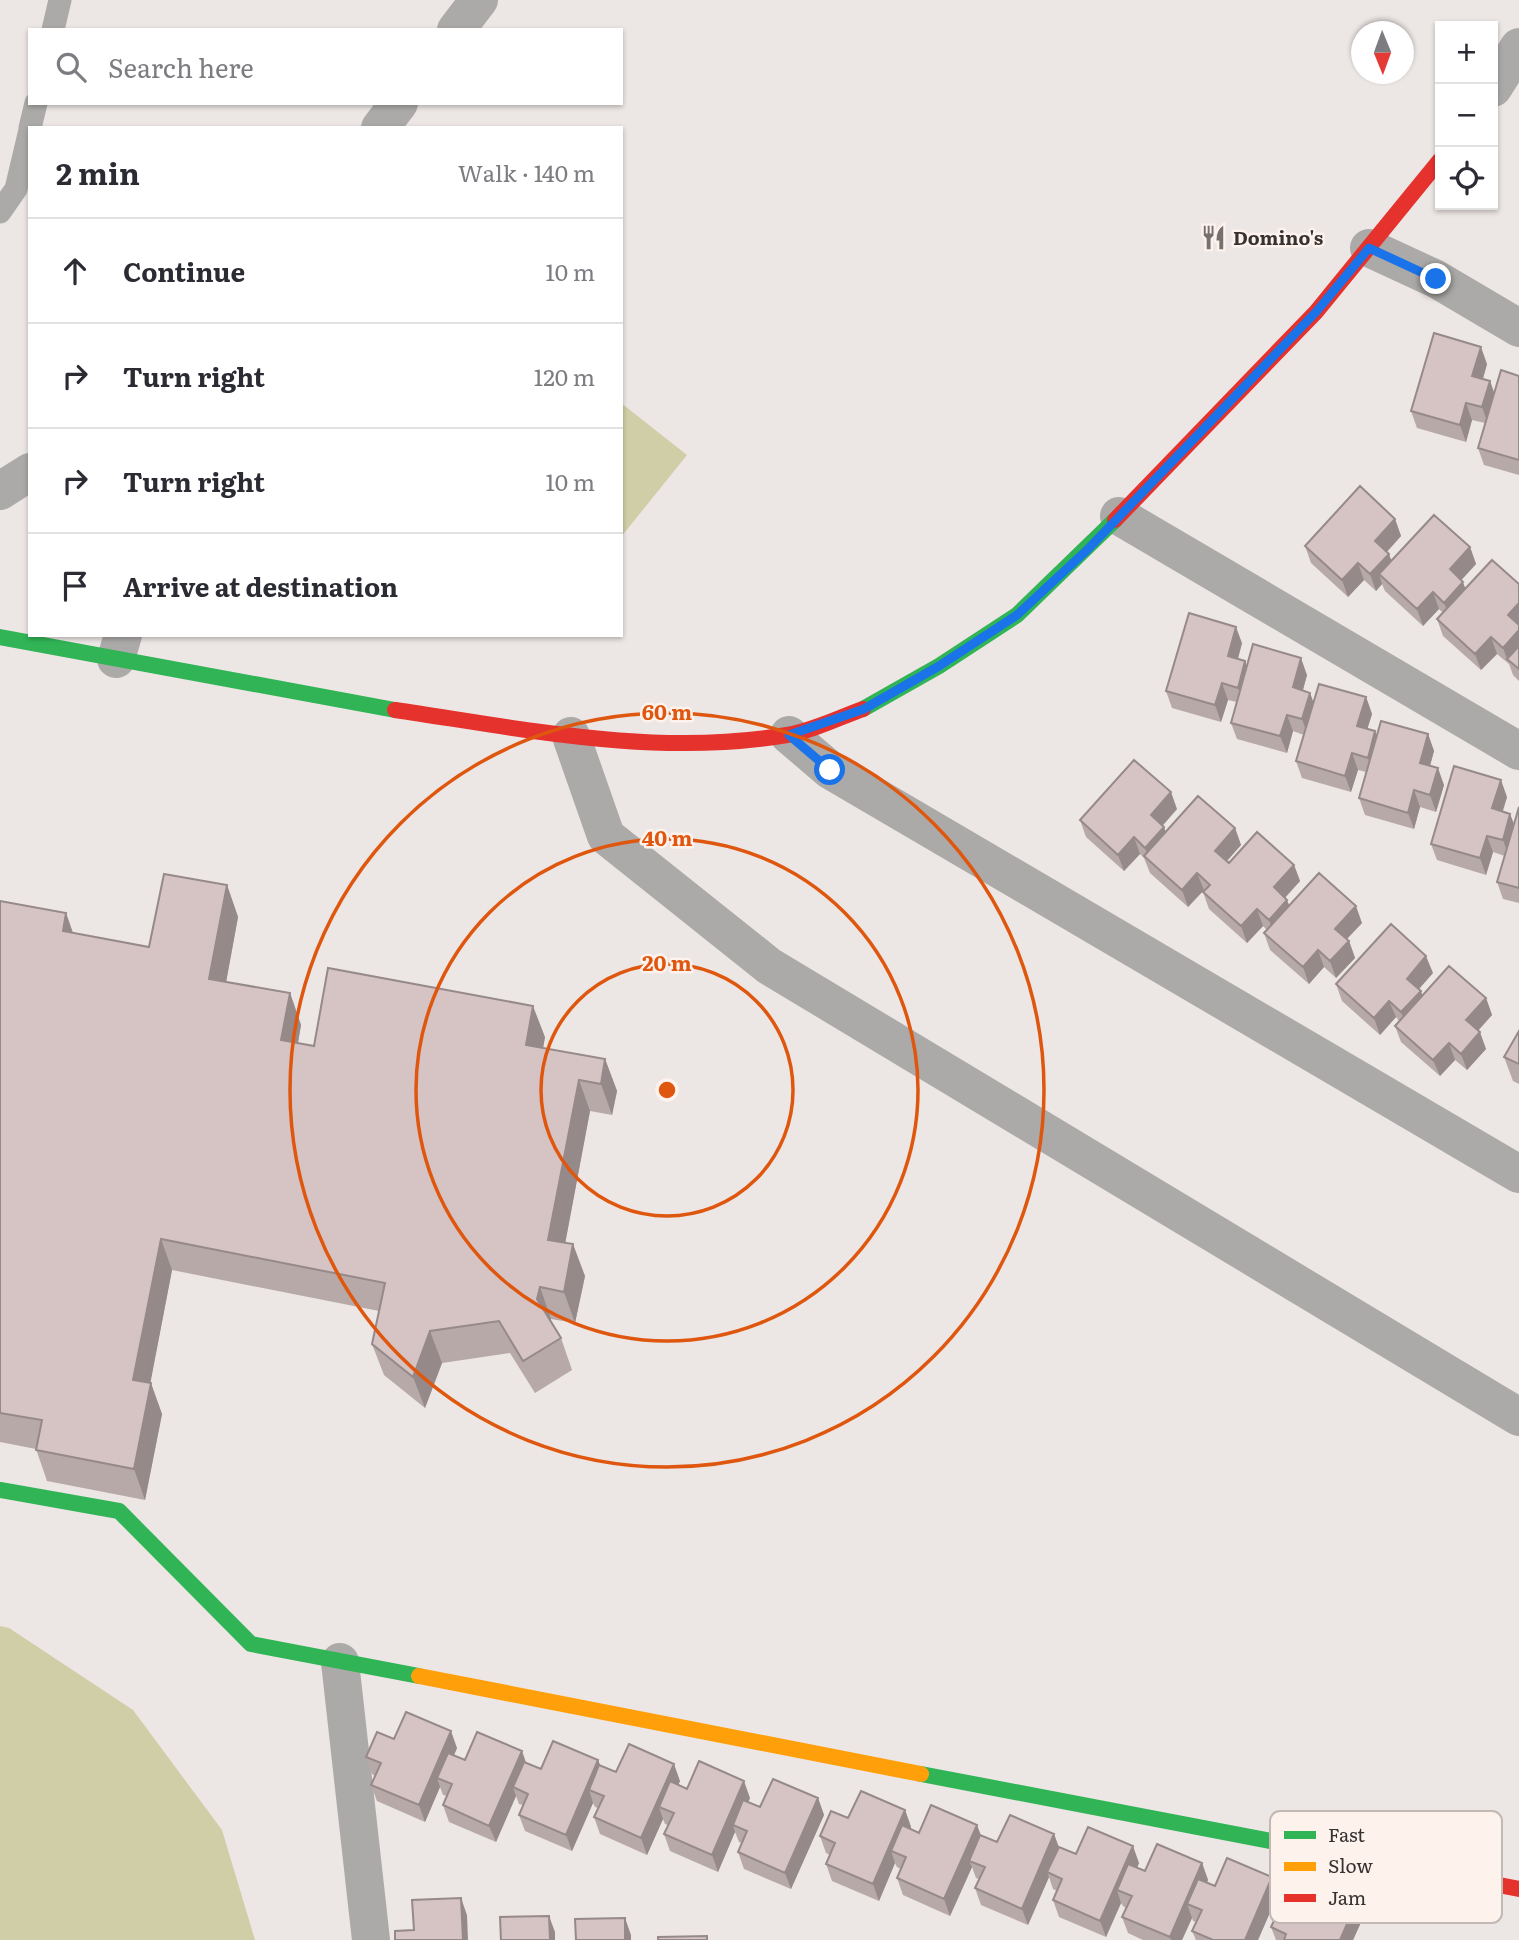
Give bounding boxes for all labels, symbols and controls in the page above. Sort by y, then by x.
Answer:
north arrow [1351,21,1414,84]
map controls [1435,21,1498,210]
button: + [1435,21,1498,84]
search box [28,28,623,105]
text: Search here [108,47,254,86]
icon: search [52,48,90,86]
button: − [1435,84,1498,147]
button: locate [1435,147,1498,210]
text: 2 min [56,150,140,194]
text: Walk · 140 m [458,155,595,189]
restaurant icon: Domino's [1199,223,1227,251]
place label: Domino's [1233,223,1323,251]
text: Continue [123,251,245,290]
icon: ahead [56,252,94,290]
text: 10 m [545,254,595,288]
route end [1420,263,1451,294]
text: Turn right [123,356,265,395]
icon: right [56,357,94,395]
text: 120 m [534,359,595,393]
text: Turn right [123,461,265,500]
icon: right [56,462,94,500]
text: 10 m [545,464,595,498]
text: Arrive at destination [123,566,398,605]
icon: arrive [56,567,94,605]
text: 60 m [642,695,692,726]
route start [814,754,845,785]
text: 40 m [642,821,692,852]
text: 20 m [642,946,692,977]
centre of rings [655,1078,679,1102]
legend [1270,1811,1502,1923]
text: Fast [1328,1820,1365,1848]
text: Slow [1328,1851,1373,1879]
text: Jam [1328,1883,1366,1911]

